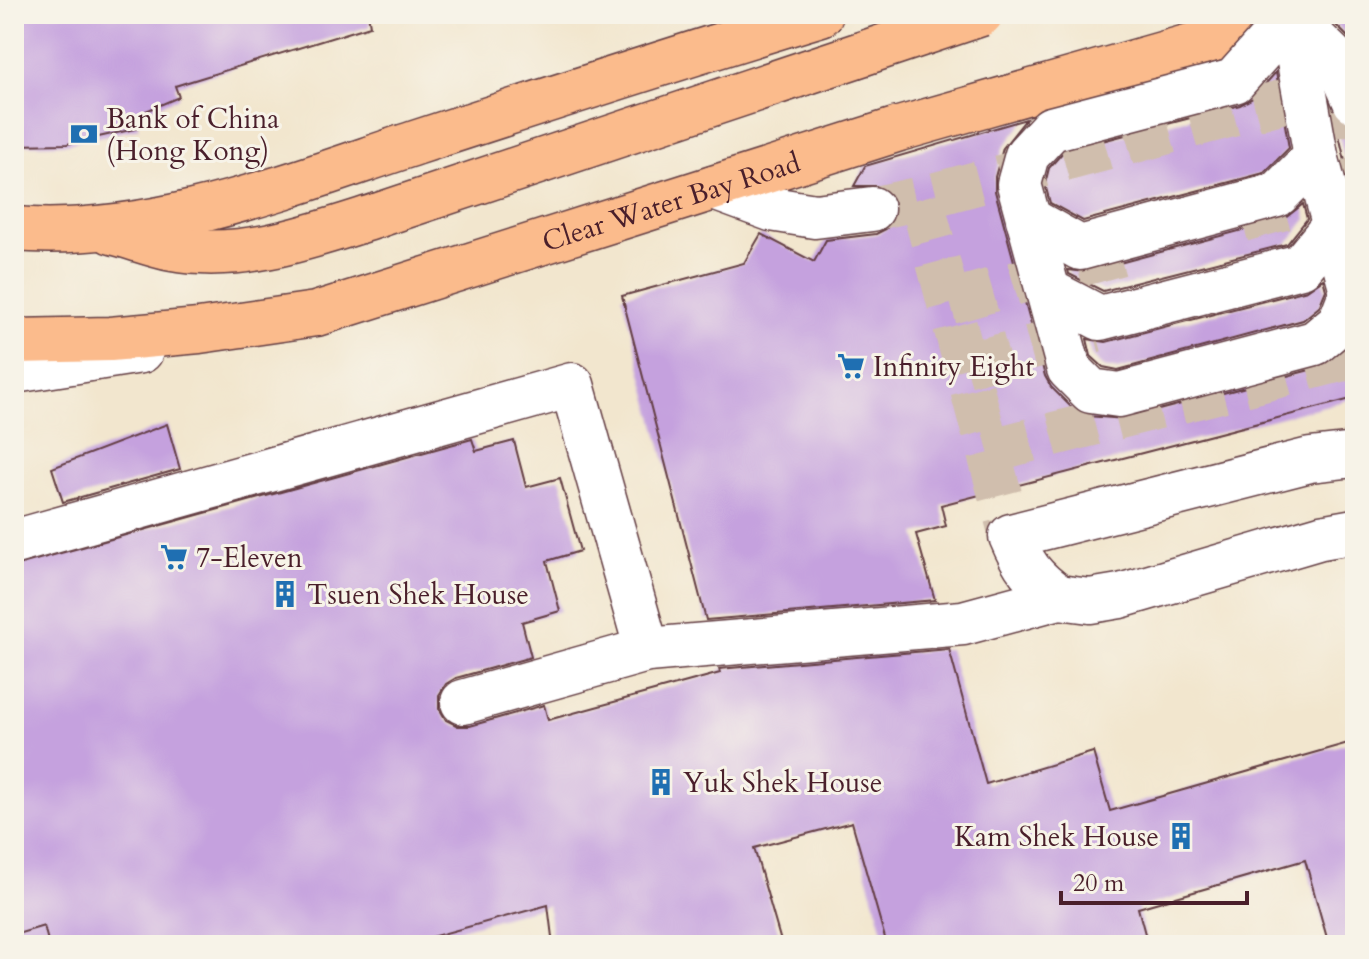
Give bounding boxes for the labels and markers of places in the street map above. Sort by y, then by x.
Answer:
place label: Bank of China (Hong Kong) [106,100,279,170]
bank icon: Bank of China (Hong Kong) [69,119,99,149]
place label: Infinity Eight [873,348,1034,386]
supermarket icon: Infinity Eight [836,351,866,381]
place label: 7-Eleven [196,539,303,577]
supermarket icon: 7-Eleven [159,542,189,572]
place label: Tsuen Shek House [307,576,529,614]
building icon: Tsuen Shek House [270,579,300,609]
place label: Yuk Shek House [683,764,882,802]
building icon: Yuk Shek House [646,767,676,797]
place label: Kam Shek House [954,818,1159,856]
building icon: Kam Shek House [1166,821,1196,851]

